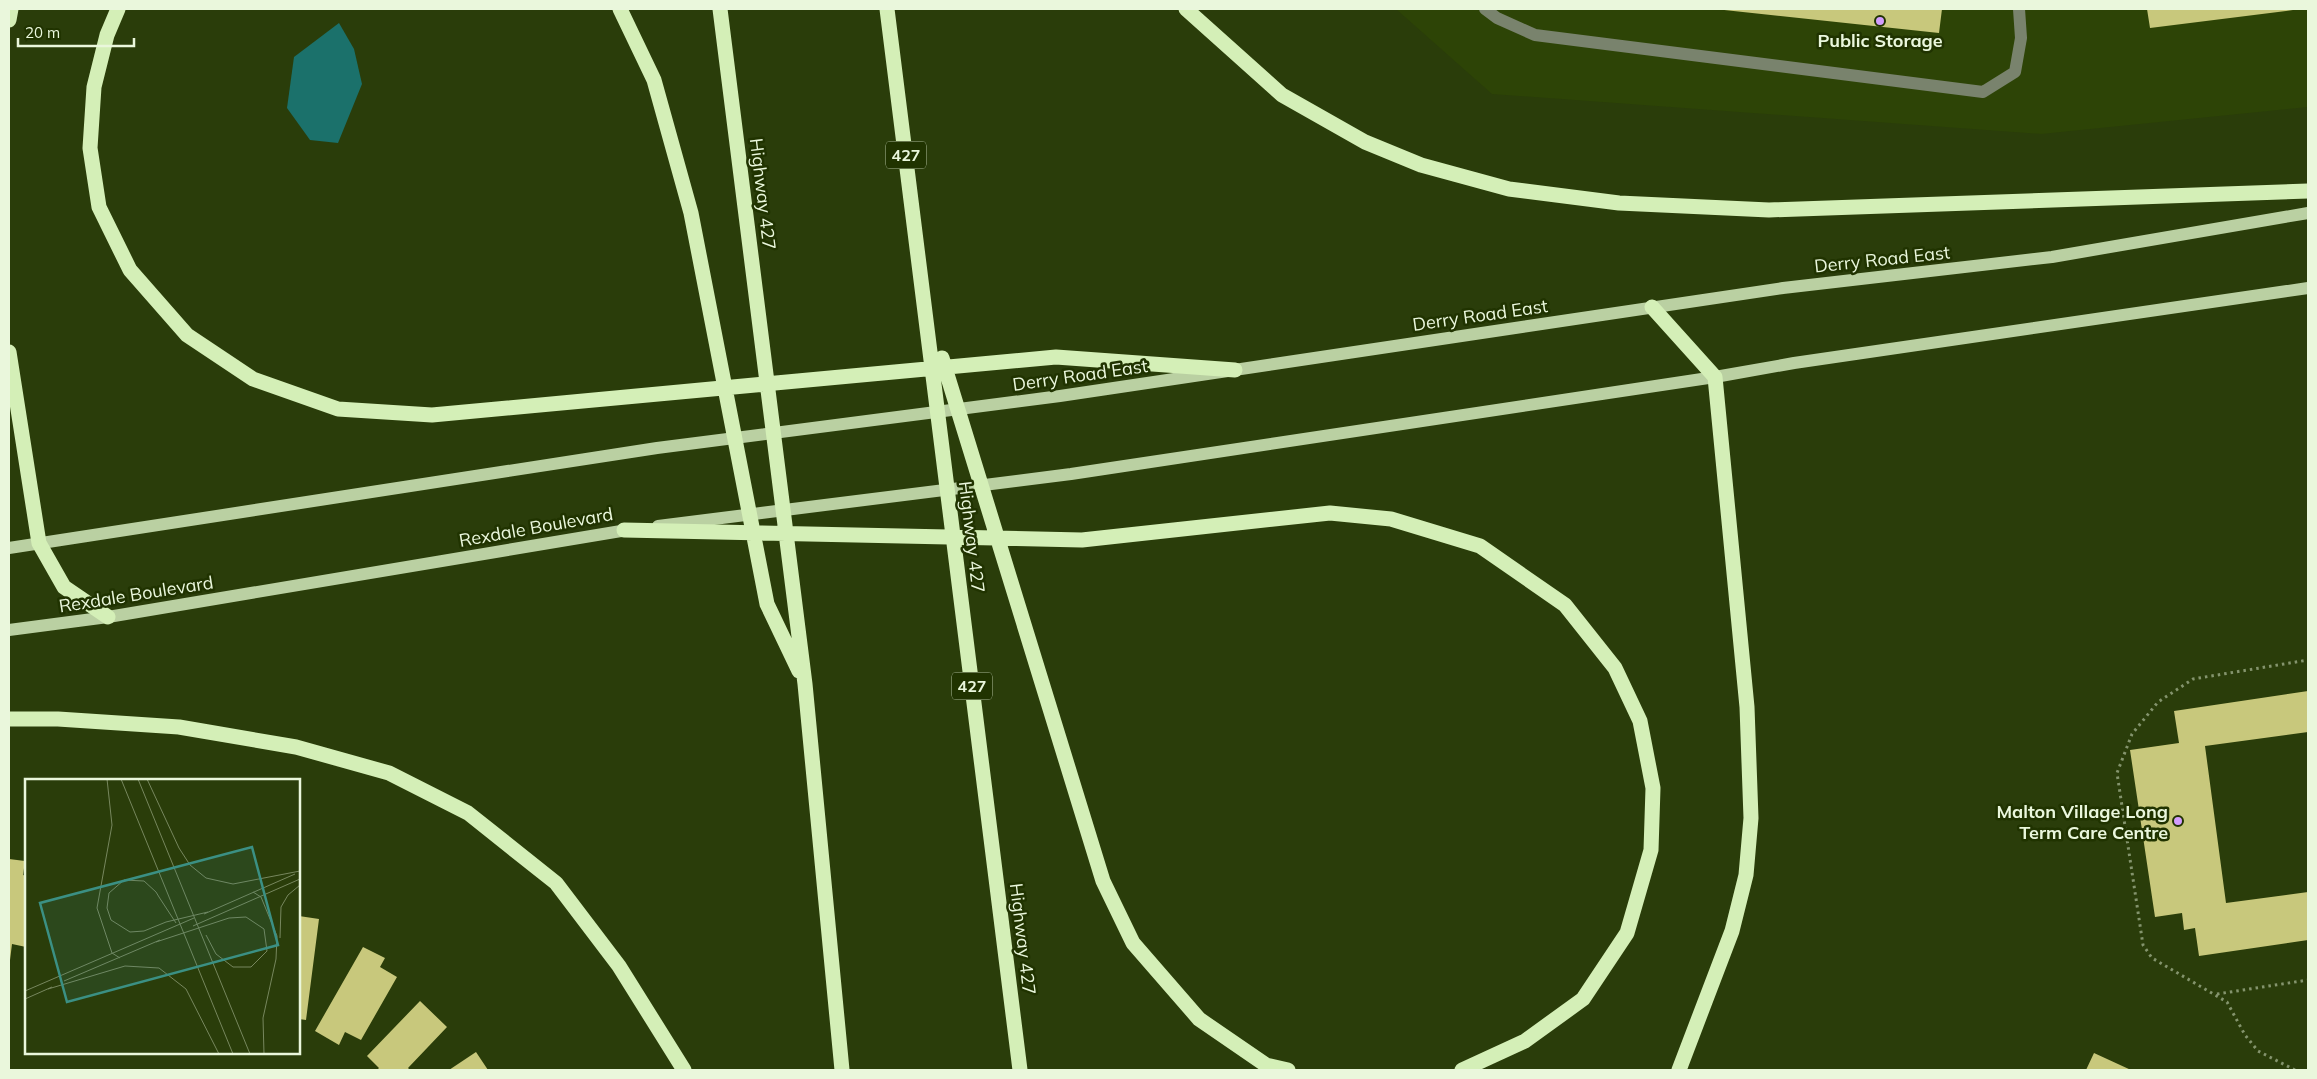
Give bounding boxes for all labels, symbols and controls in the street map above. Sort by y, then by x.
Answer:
scale bar [18,15,134,47]
marker: Public Storage [1874,15,1886,27]
text: 20 m [25,23,60,42]
place label: Public Storage [1817,29,1943,52]
street label: Highway 427 [745,137,781,251]
road number: 427 [886,142,926,168]
street label: Derry Road East [1813,240,1951,278]
street label: Derry Road East [1411,294,1549,336]
street label: Derry Road East [1011,354,1149,396]
street label: Highway 427 [954,480,990,594]
street label: Rexdale Boulevard [457,502,615,552]
street label: Rexdale Boulevard [57,570,215,618]
road number: 427 [952,672,992,699]
inset map [25,779,300,1054]
place label: Malton Village Long Term Care Centre [1996,800,2168,844]
marker: Malton Village Long Term Care Centre [2172,815,2184,827]
street label: Highway 427 [1005,882,1041,996]

